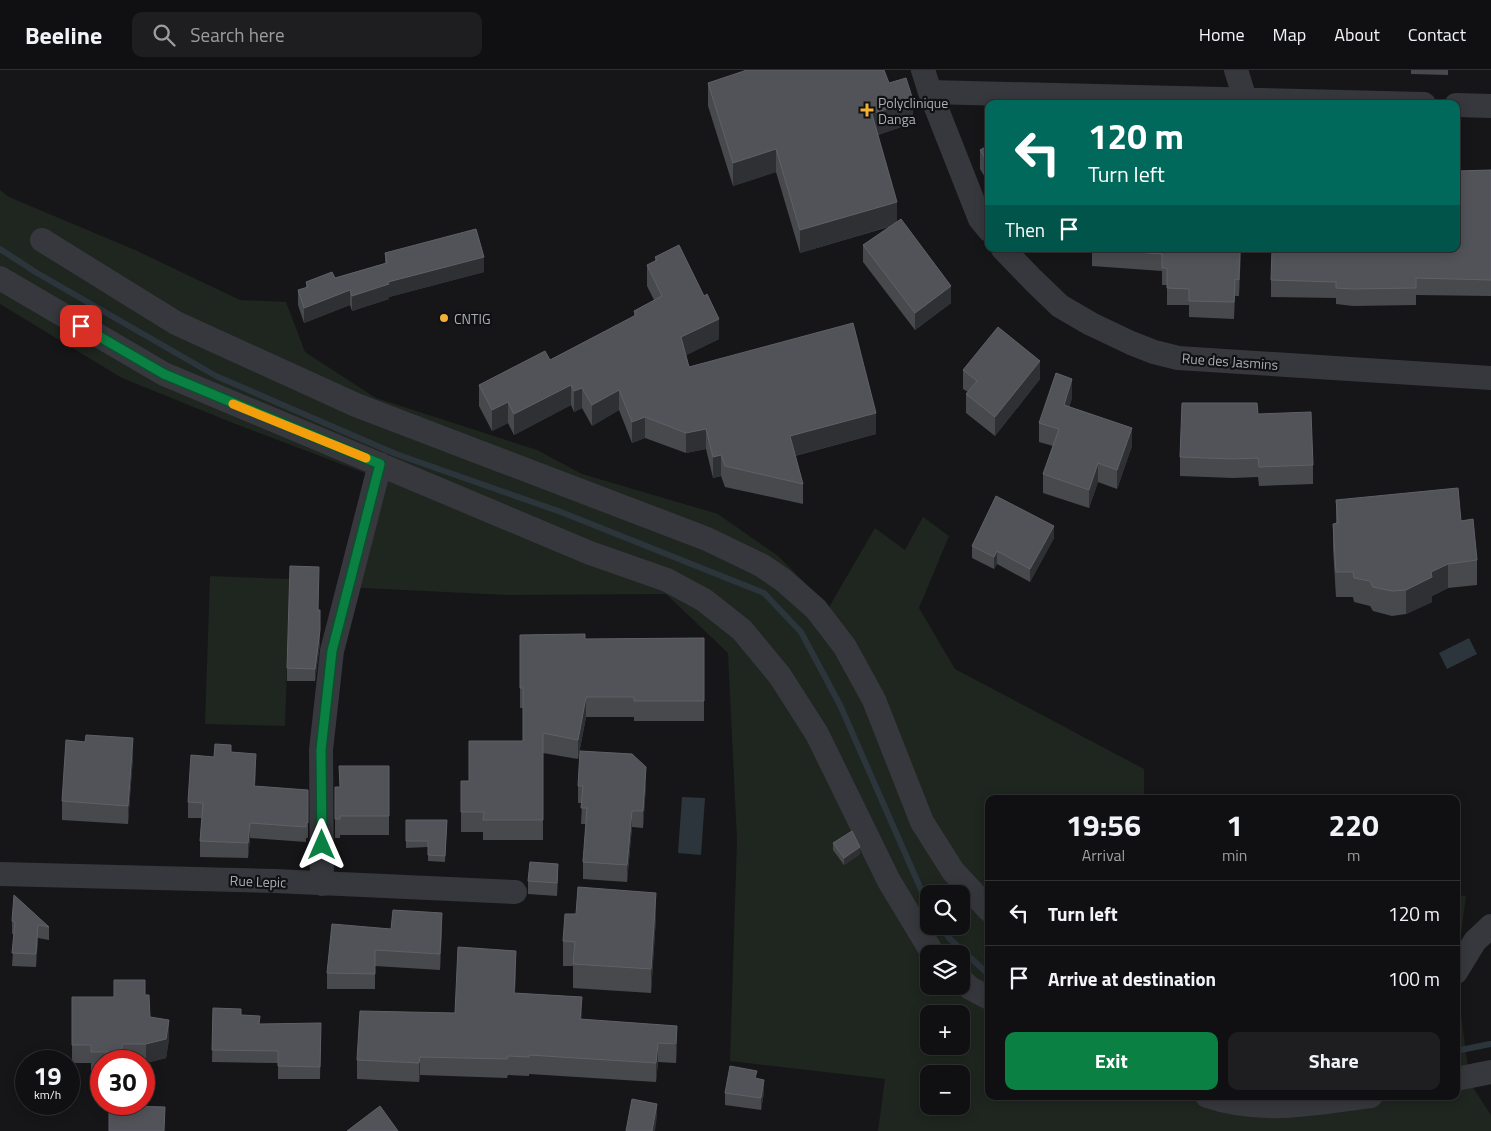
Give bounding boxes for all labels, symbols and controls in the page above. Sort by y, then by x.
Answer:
search box [132,12,482,57]
text: Beeline [25,17,102,53]
text: Search here [190,20,285,49]
icon: search [150,21,178,49]
text: Home [1199,21,1245,48]
text: Map [1273,21,1306,48]
text: About [1334,21,1380,48]
text: Contact [1408,21,1466,48]
place label: Polyclinique Danga [878,92,948,129]
marker: Polyclinique Danga [860,103,874,117]
text: 120 m [1088,109,1184,163]
icon: left [1005,120,1070,185]
text: Turn left [1088,157,1165,191]
text: Then [1005,215,1045,244]
icon: arrive [1055,215,1083,243]
pin [60,305,102,347]
place label: CNTIG [454,308,491,329]
icon: arrive [67,312,95,340]
marker: CNTIG [438,312,450,324]
street label: Rue des Jasmins [1181,347,1279,375]
text: 19:56 [1066,802,1141,848]
text: 1 [1226,802,1243,848]
text: 220 [1329,802,1379,848]
position arrow [295,818,347,870]
text: Arrival [1082,843,1125,867]
text: min [1222,843,1247,867]
text: m [1347,843,1360,867]
street label: Rue Lepic [229,870,287,892]
map controls [920,885,970,1115]
button: search [920,885,970,935]
icon: left [1005,899,1033,927]
text: Turn left [1048,899,1118,928]
text: 120 m [1388,899,1440,928]
button: layers [920,945,970,995]
icon: arrive [1005,964,1033,992]
text: Arrive at destination [1048,964,1216,993]
text: 100 m [1388,964,1440,993]
button: + [920,1005,970,1055]
button: Exit [1005,1032,1218,1090]
button: Share [1228,1032,1440,1090]
speed limit sign: 30 [90,1050,155,1115]
text: 19 [33,1057,62,1095]
button: − [920,1065,970,1115]
text: km/h [34,1085,61,1104]

